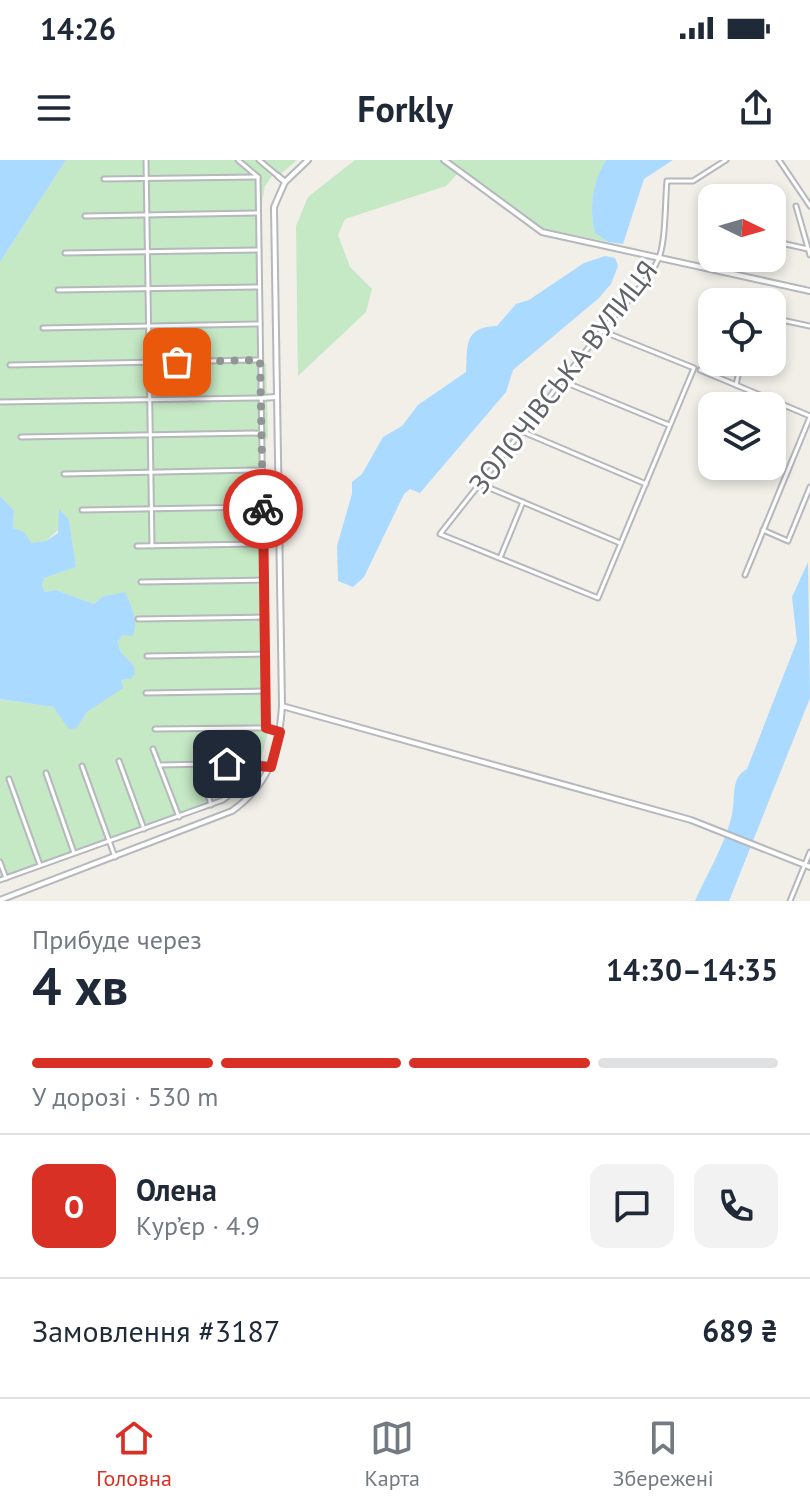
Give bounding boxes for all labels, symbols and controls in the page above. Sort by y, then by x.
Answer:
text: 14:26 [40,9,116,48]
text: Forkly [357,85,453,132]
icon: menu [32,86,76,130]
icon: share [734,86,778,130]
north arrow [698,184,786,272]
map controls [698,184,786,480]
street label: ЗОЛОЧІВСЬКА ВУЛИЦЯ [460,253,665,501]
button: locate [698,288,786,376]
pin [143,328,211,396]
icon: bag [155,340,199,384]
button: layers [698,392,786,480]
courier [223,469,303,549]
icon: bike [241,487,285,531]
pin [193,730,261,798]
icon: home [205,742,249,786]
text: Прибуде через [32,923,202,956]
text: 14:30–14:35 [606,950,778,989]
text: 4 хв [32,952,128,1019]
text: У дорозі · 530 m [32,1080,218,1113]
button: chat [590,1164,674,1248]
button: phone [694,1164,778,1248]
text: Олена [136,1170,217,1209]
text: О [64,1187,84,1226]
text: Кур’єр · 4.9 [136,1209,260,1242]
text: Замовлення #3187 [32,1311,280,1350]
text: 689 ₴ [702,1311,778,1350]
tab: Головна [96,1416,172,1492]
tab: Карта [364,1416,420,1492]
tab: Збережені [613,1416,714,1492]

